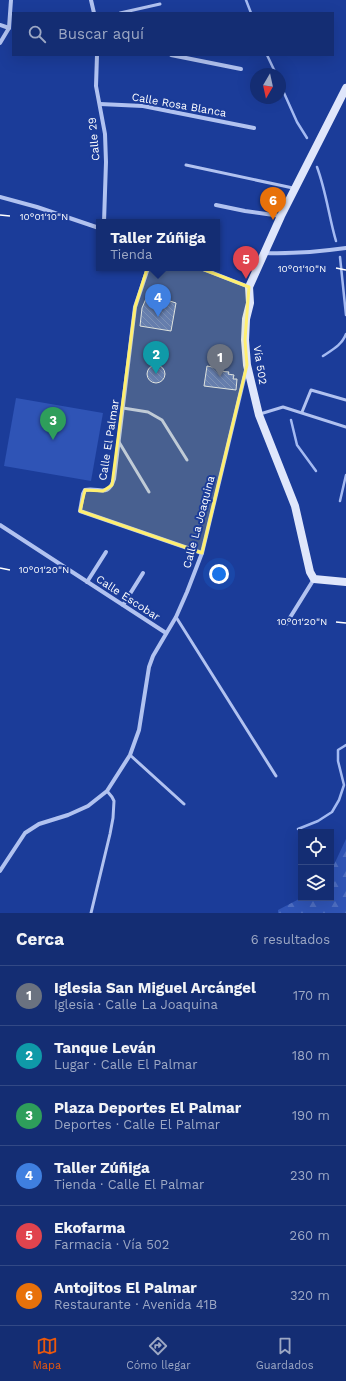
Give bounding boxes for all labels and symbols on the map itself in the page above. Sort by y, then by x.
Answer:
north arrow [250,68,286,104]
street label: Calle Rosa Blanca [131,90,227,120]
street label: Calle 29 [86,116,102,161]
pin: 6 [260,187,286,220]
text: 10°01'10"N [20,211,68,222]
pin: 5 [233,246,259,279]
text: 10°01'10"N [278,263,326,274]
pin: 4 [145,284,171,317]
pin: 2 [143,341,169,374]
pin: 1 [207,344,233,377]
street label: Vía 502 [250,345,270,385]
street label: Calle El Palmar [96,398,122,481]
pin: 3 [40,407,66,440]
street label: Calle La Joaquina [180,474,218,570]
text: 10°01'20"N [19,564,69,575]
your location [209,564,229,584]
street label: Calle Escobar [94,572,163,624]
text: 10°01'20"N [277,616,327,627]

